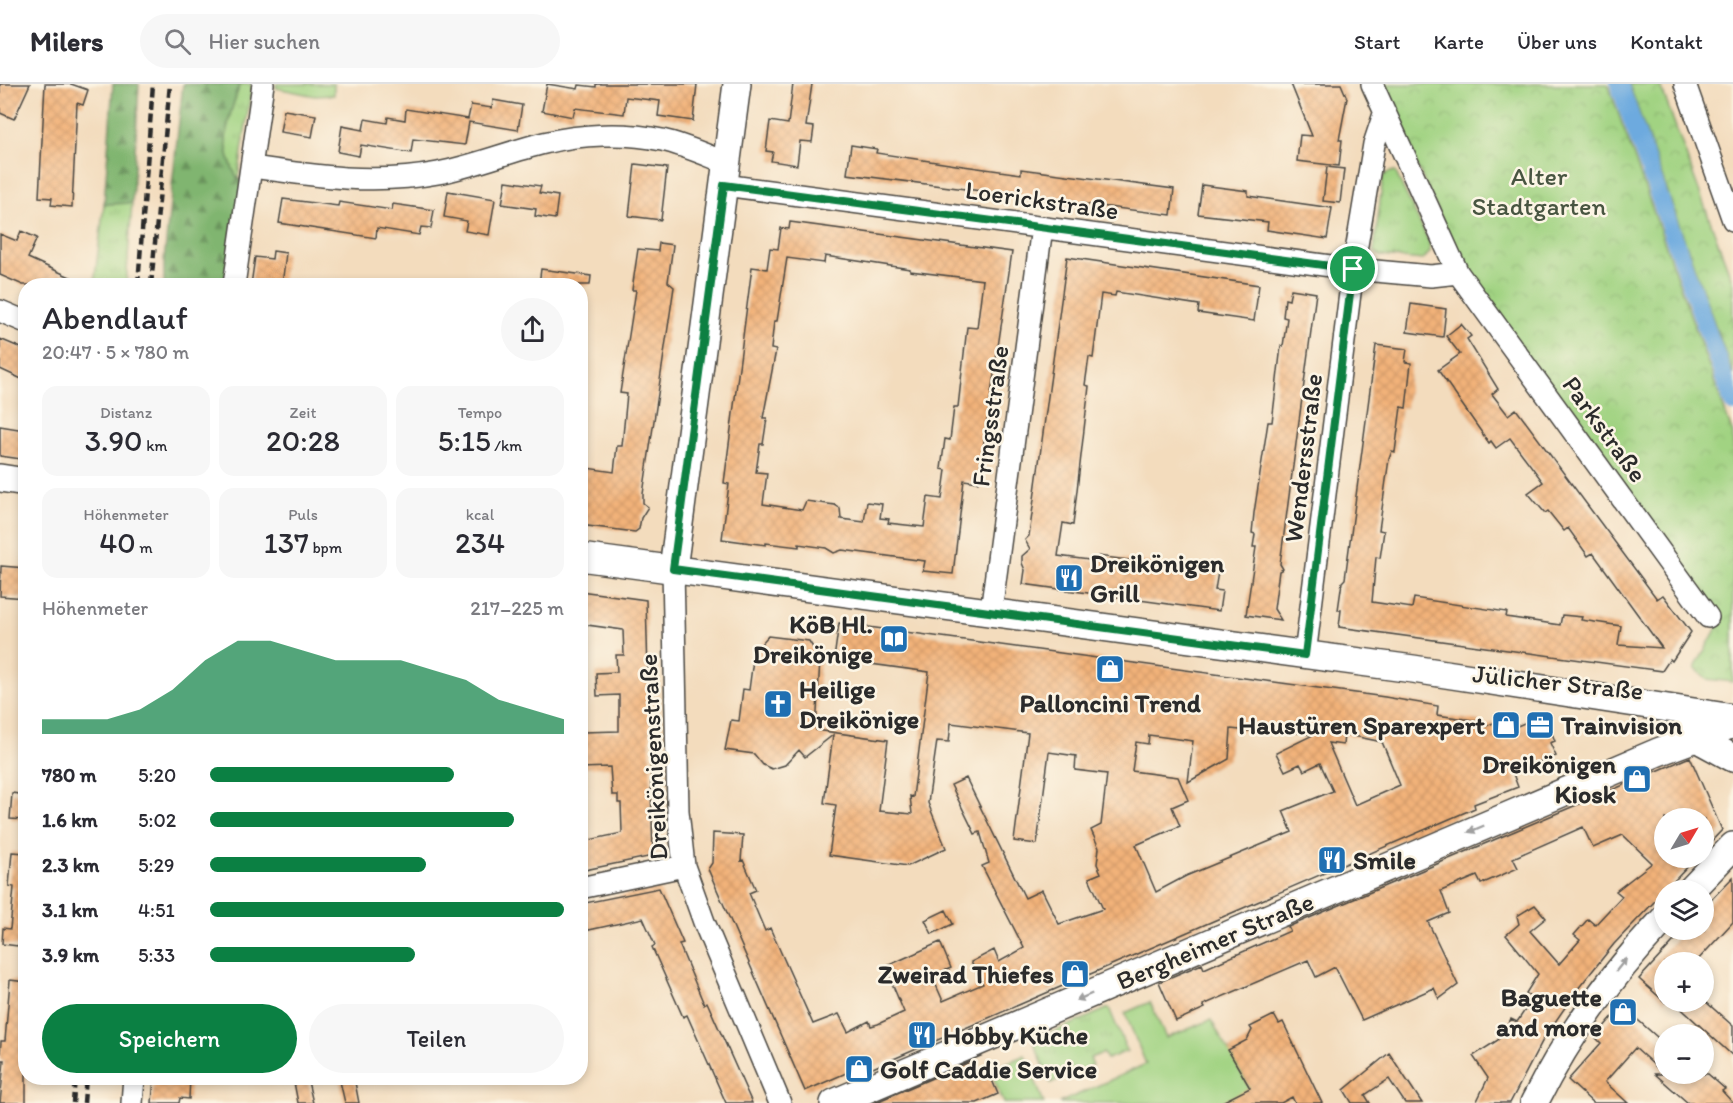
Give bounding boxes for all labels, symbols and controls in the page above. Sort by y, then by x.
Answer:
search box [140,14,560,68]
text: Milers [30,24,104,58]
icon: search [161,25,194,58]
text: Hier suchen [209,28,320,55]
text: Start [1354,29,1400,54]
text: Karte [1433,29,1484,54]
text: Über uns [1517,29,1597,54]
text: Kontakt [1630,29,1703,54]
park label: Alter Stadtgarten [1472,160,1607,222]
street label: Loerickstraße [963,173,1121,227]
pin [1327,243,1378,294]
icon: arrive [1336,252,1369,285]
text: Abendlauf [42,298,188,337]
button: share [501,298,564,361]
text: 20:47 · 5 × 780 m [42,340,189,364]
street label: Fringsstraße [964,343,1016,489]
street label: Parkstraße [1556,370,1654,488]
street label: Wendersstraße [1277,372,1329,544]
text: Distanz [100,403,152,422]
text: Zeit [290,403,316,422]
text: Tempo [458,403,502,422]
text: 3.90 [85,422,143,459]
text: 20:28 [266,422,340,459]
text: 5:15 [438,422,491,459]
text: km [143,436,167,455]
text: /km [491,436,522,455]
text: Höhenmeter [84,505,168,524]
text: Puls [288,505,318,524]
text: kcal [466,505,494,524]
text: 40 [99,524,136,561]
text: 137 [264,524,309,561]
text: 234 [455,524,505,561]
text: m [136,538,153,557]
text: bpm [309,538,342,557]
place label: Dreikönigen Grill [1090,547,1224,609]
restaurant icon: Dreikönigen Grill [1053,562,1085,594]
text: Höhenmeter [42,596,148,620]
text: 217–225 m [470,596,564,620]
place label: KöB Hl. Dreikönige [753,608,873,670]
library icon: KöB Hl. Dreikönige [878,623,910,655]
street label: Dreikönigenstraße [632,653,674,861]
shop icon: Palloncini Trend [1094,653,1126,685]
street label: Jülicher Straße [1471,657,1645,707]
place label: Heilige Dreikönige [799,673,919,735]
place label: Palloncini Trend [1019,687,1202,719]
church icon: Heilige Dreikönige [762,688,794,720]
place label: Haustüren Sparexpert [1238,709,1485,741]
shop icon: Haustüren Sparexpert [1490,709,1522,741]
office icon: Trainvision [1524,709,1556,741]
place label: Trainvision [1560,709,1682,741]
place label: Dreikönigen Kiosk [1482,748,1617,810]
text: 780 m [42,763,97,787]
text: 5:20 [138,763,176,787]
shop icon: Dreikönigen Kiosk [1621,763,1653,795]
text: 1.6 km [42,808,98,832]
text: 5:02 [138,808,176,832]
north arrow [1654,808,1714,868]
map controls [1654,808,1714,1084]
one-way arrow [1467,825,1485,834]
restaurant icon: Smile [1316,844,1348,876]
place label: Smile [1353,844,1416,876]
text: 2.3 km [42,853,99,877]
text: 5:29 [138,853,174,877]
button: layers [1654,880,1714,940]
street label: Bergheimer Straße [1111,885,1319,997]
text: 3.1 km [42,898,98,922]
text: 4:51 [138,898,175,922]
text: 3.9 km [42,943,99,967]
text: 5:33 [138,943,175,967]
button: + [1654,952,1714,1012]
place label: Zweirad Thiefes [878,958,1054,990]
shop icon: Zweirad Thiefes [1059,958,1091,990]
one-way arrow [1615,958,1627,973]
place label: Baguette and more [1496,981,1602,1043]
one-way arrow [1075,992,1093,1002]
shop icon: Baguette and more [1607,996,1639,1028]
button: Speichern [42,1004,297,1073]
button: Teilen [309,1004,564,1073]
restaurant icon: Hobby Küche [906,1019,938,1051]
place label: Hobby Küche [943,1019,1088,1051]
button: − [1654,1024,1714,1084]
shop icon: Golf Caddie Service [843,1053,875,1085]
place label: Golf Caddie Service [880,1053,1097,1085]

